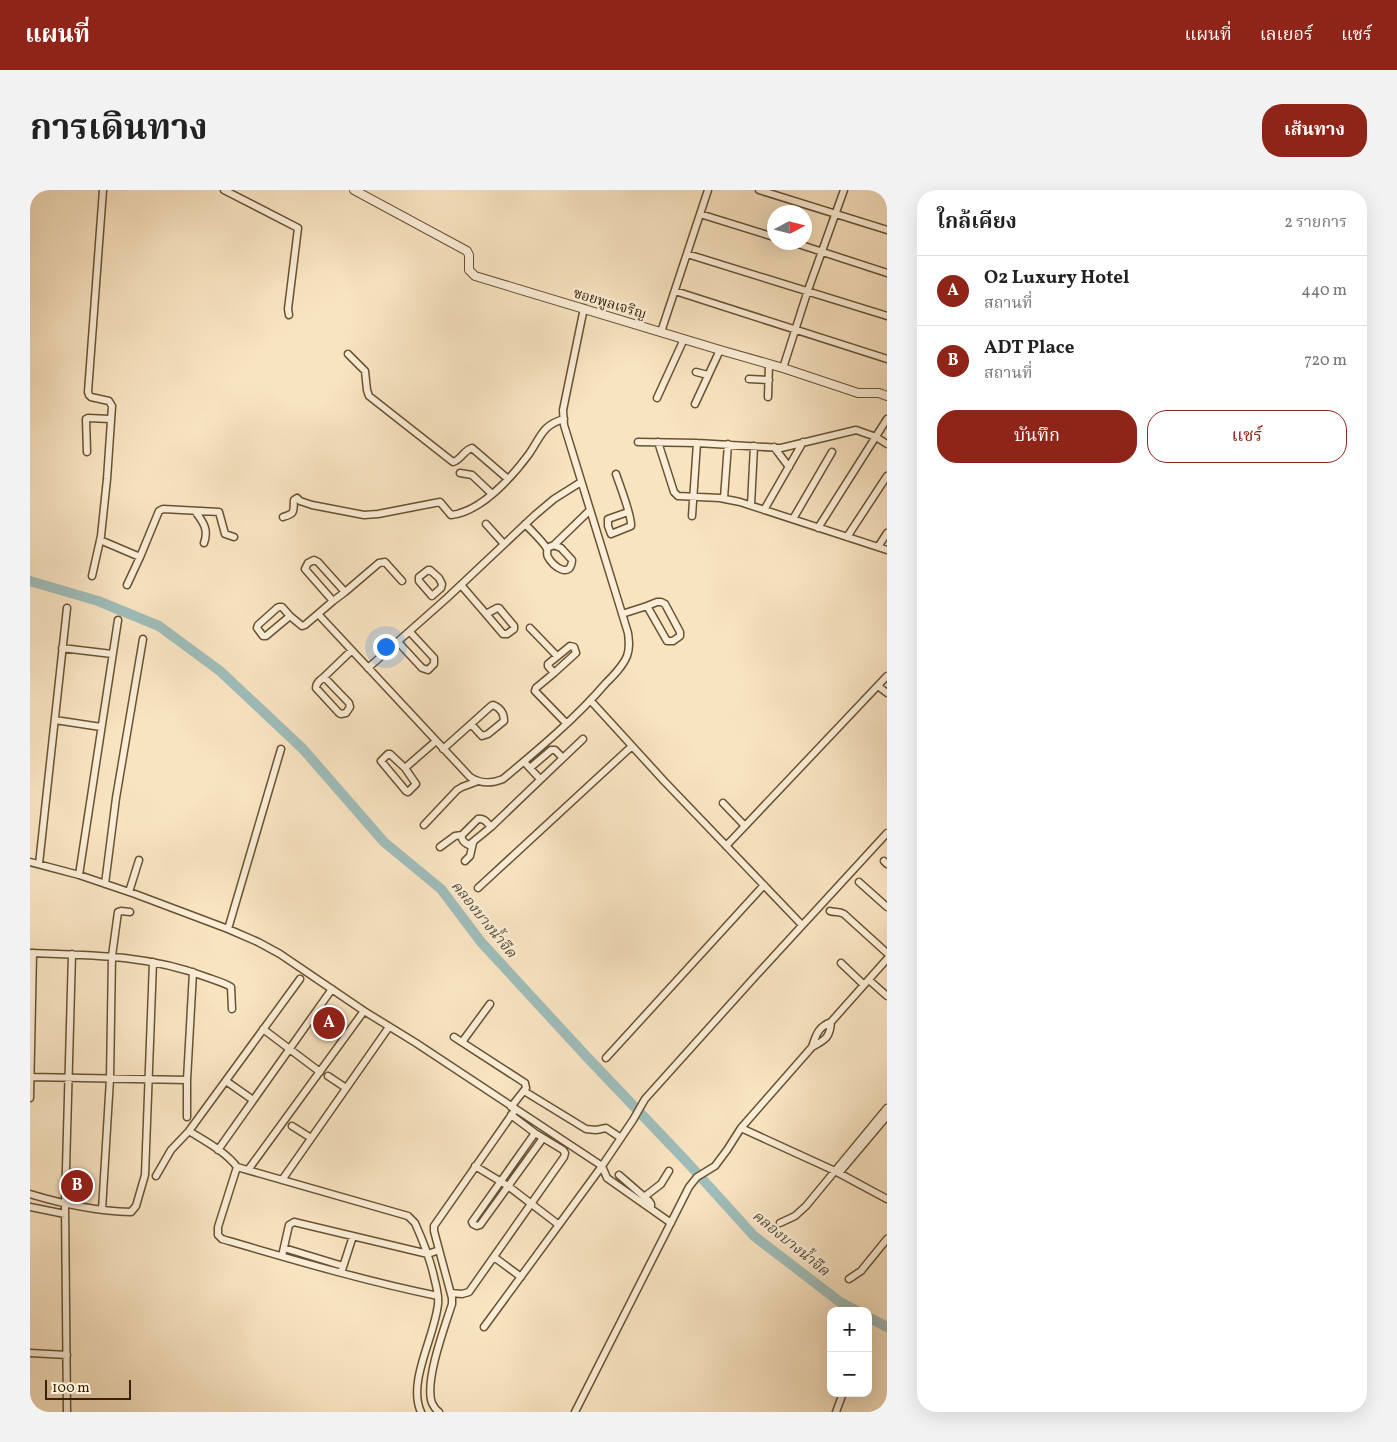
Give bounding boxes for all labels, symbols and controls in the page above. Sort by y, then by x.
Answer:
text: แผนที่ [25,19,90,53]
text: แผนที่ [1184,23,1232,48]
text: เลเยอร์ [1260,23,1313,48]
text: แชร์ [1341,23,1372,48]
button: เส้นทาง [1262,104,1367,157]
text: การเดินทาง [30,106,208,154]
north arrow [767,205,812,250]
text: ใกล้เคียง [937,208,1017,237]
text: 2 รายการ [1284,212,1347,234]
text: O2 Luxury Hotel [984,265,1129,291]
text: A [947,280,959,302]
text: 440 m [1301,280,1347,302]
street label: ซอยพูลเจริญ [571,284,648,325]
text: สถานที่ [984,293,1032,315]
text: ADT Place [984,335,1074,361]
text: B [948,350,958,372]
text: 720 m [1304,350,1347,372]
text: สถานที่ [984,363,1032,385]
button: บันทึก [937,410,1137,463]
button: แชร์ [1147,410,1347,463]
your location [373,634,399,660]
water label: คลองบางน้ำจืด [445,876,522,963]
pin: A [313,1004,345,1042]
pin: B [61,1167,93,1205]
water label: คลองบางน้ำจืด [747,1205,835,1282]
map controls [827,1307,872,1397]
button: + [827,1307,872,1352]
button: − [827,1352,872,1397]
scale bar [45,1377,131,1400]
text: 100 m [52,1379,90,1398]

